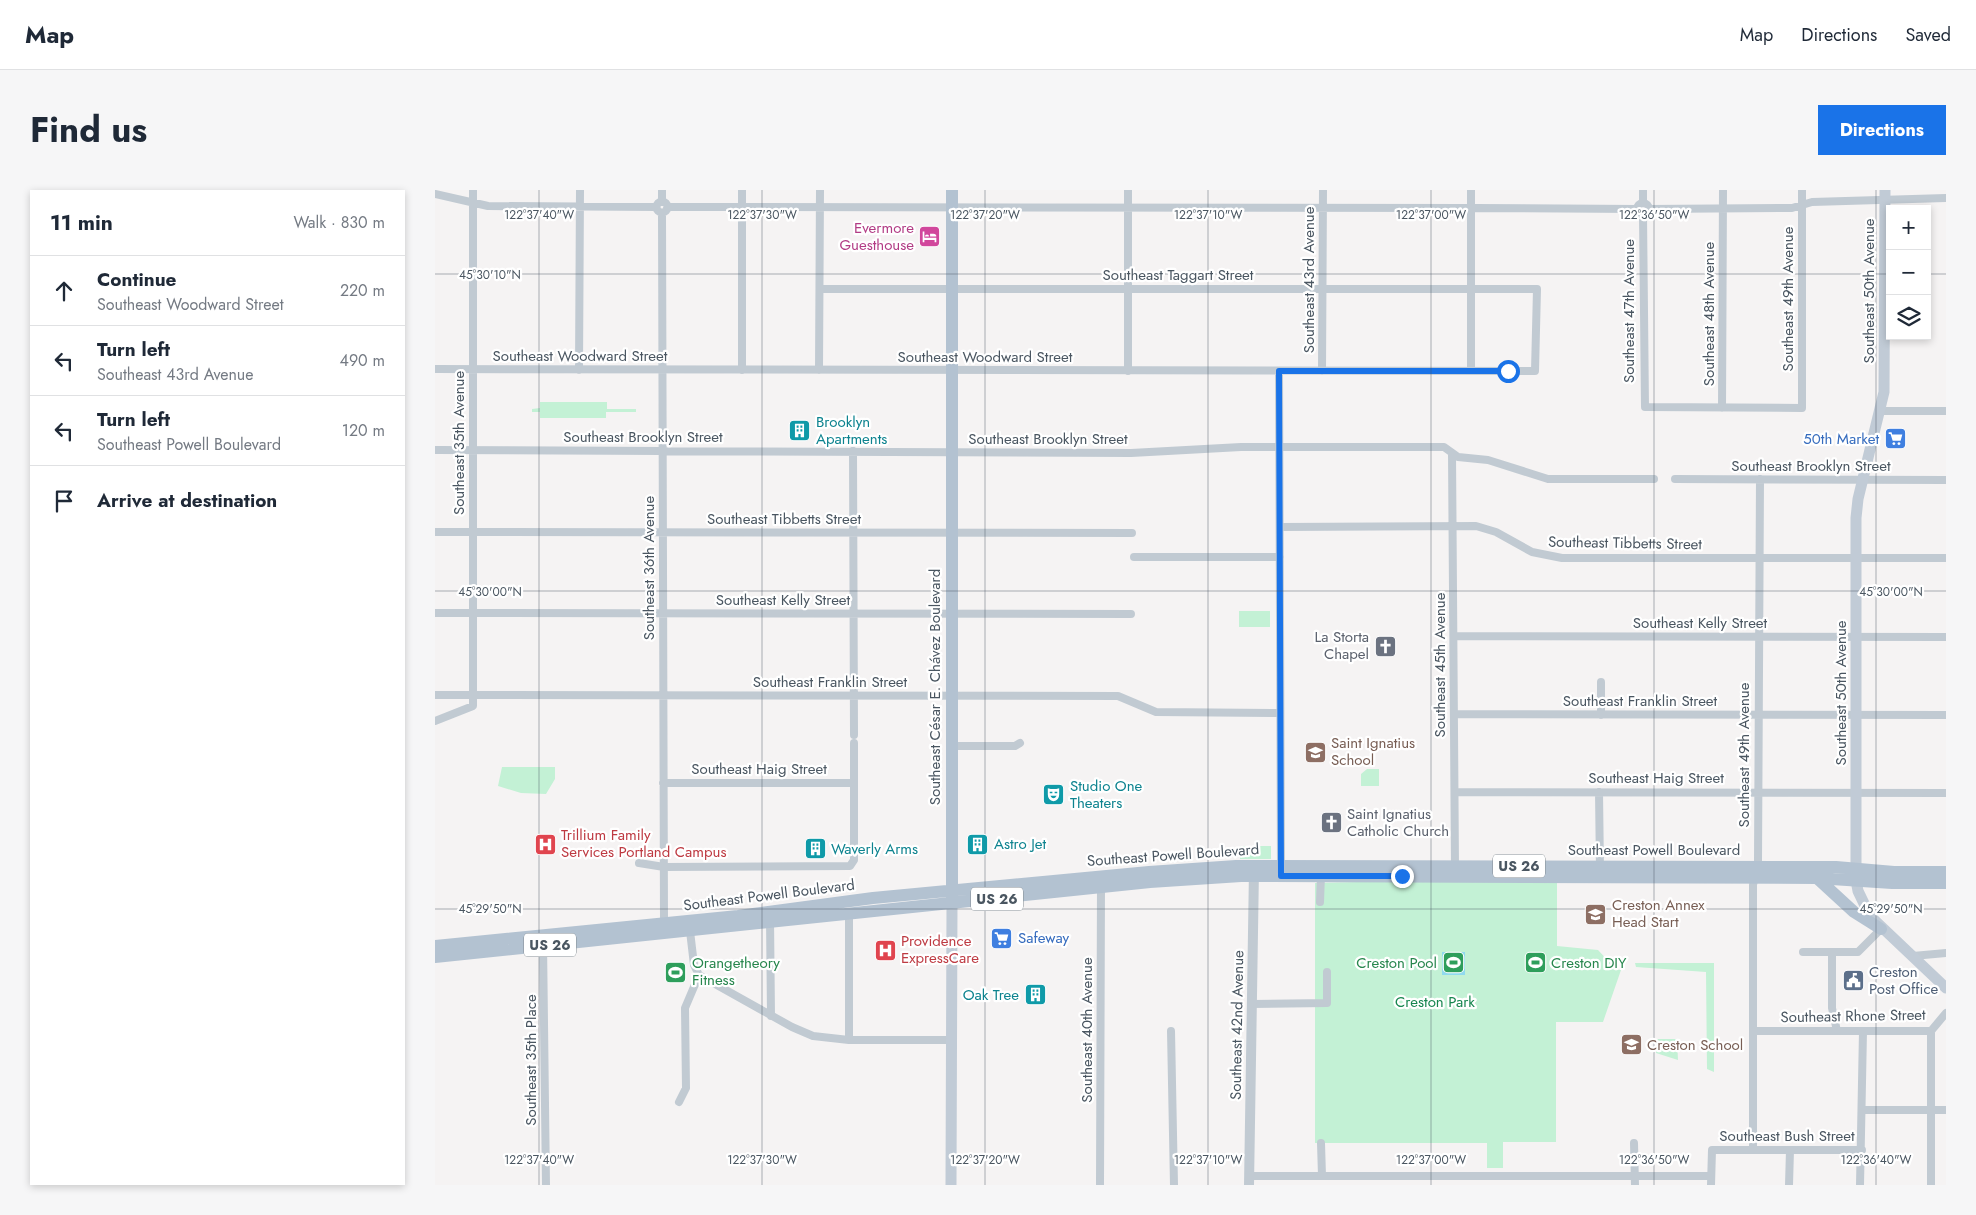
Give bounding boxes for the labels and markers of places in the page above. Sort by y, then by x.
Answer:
place label: Evermore Guesthouse [839,217,914,256]
hotel icon: Evermore Guesthouse [918,225,942,249]
place label: Brooklyn Apartments [816,411,887,450]
building icon: Brooklyn Apartments [788,419,812,443]
supermarket icon: 50th Market [1883,427,1907,451]
place label: 50th Market [1803,428,1879,450]
place label: La Storta Chapel [1315,626,1369,665]
church icon: La Storta Chapel [1373,634,1397,658]
place label: Saint Ignatius School [1331,732,1415,771]
school or university icon: Saint Ignatius School [1303,740,1327,764]
place label: Studio One Theaters [1070,775,1143,814]
theatre icon: Studio One Theaters [1042,783,1066,807]
place label: Saint Ignatius Catholic Church [1347,803,1449,842]
church icon: Saint Ignatius Catholic Church [1319,811,1343,835]
place label: Trillium Family Services Portland Campus [561,824,726,863]
hospital icon: Trillium Family Services Portland Campus [533,832,557,856]
building icon: Astro Jet [966,832,990,856]
place label: Astro Jet [994,833,1046,855]
building icon: Waverly Arms [803,837,827,861]
place label: Waverly Arms [831,838,918,860]
place label: Creston Annex Head Start [1612,894,1705,933]
school or university icon: Creston Annex Head Start [1584,902,1608,926]
supermarket icon: Safeway [990,926,1014,950]
place label: Safeway [1018,927,1070,949]
place label: Providence ExpressCare [901,930,979,969]
hospital icon: Providence ExpressCare [873,938,897,962]
sports icon: Creston Pool [1441,951,1465,975]
sports icon: Creston DIY [1523,951,1547,975]
place label: Orangetheory Fitness [692,952,780,991]
place label: Creston Pool [1356,952,1437,974]
place label: Creston DIY [1551,952,1627,974]
sports icon: Orangetheory Fitness [664,960,688,984]
place label: Creston Post Office [1869,961,1939,1000]
public building icon: Creston Post Office [1841,969,1865,993]
building icon: Oak Tree [1023,983,1047,1007]
place label: Oak Tree [963,984,1019,1006]
school or university icon: Creston School [1619,1033,1643,1057]
place label: Creston School [1647,1034,1743,1056]

